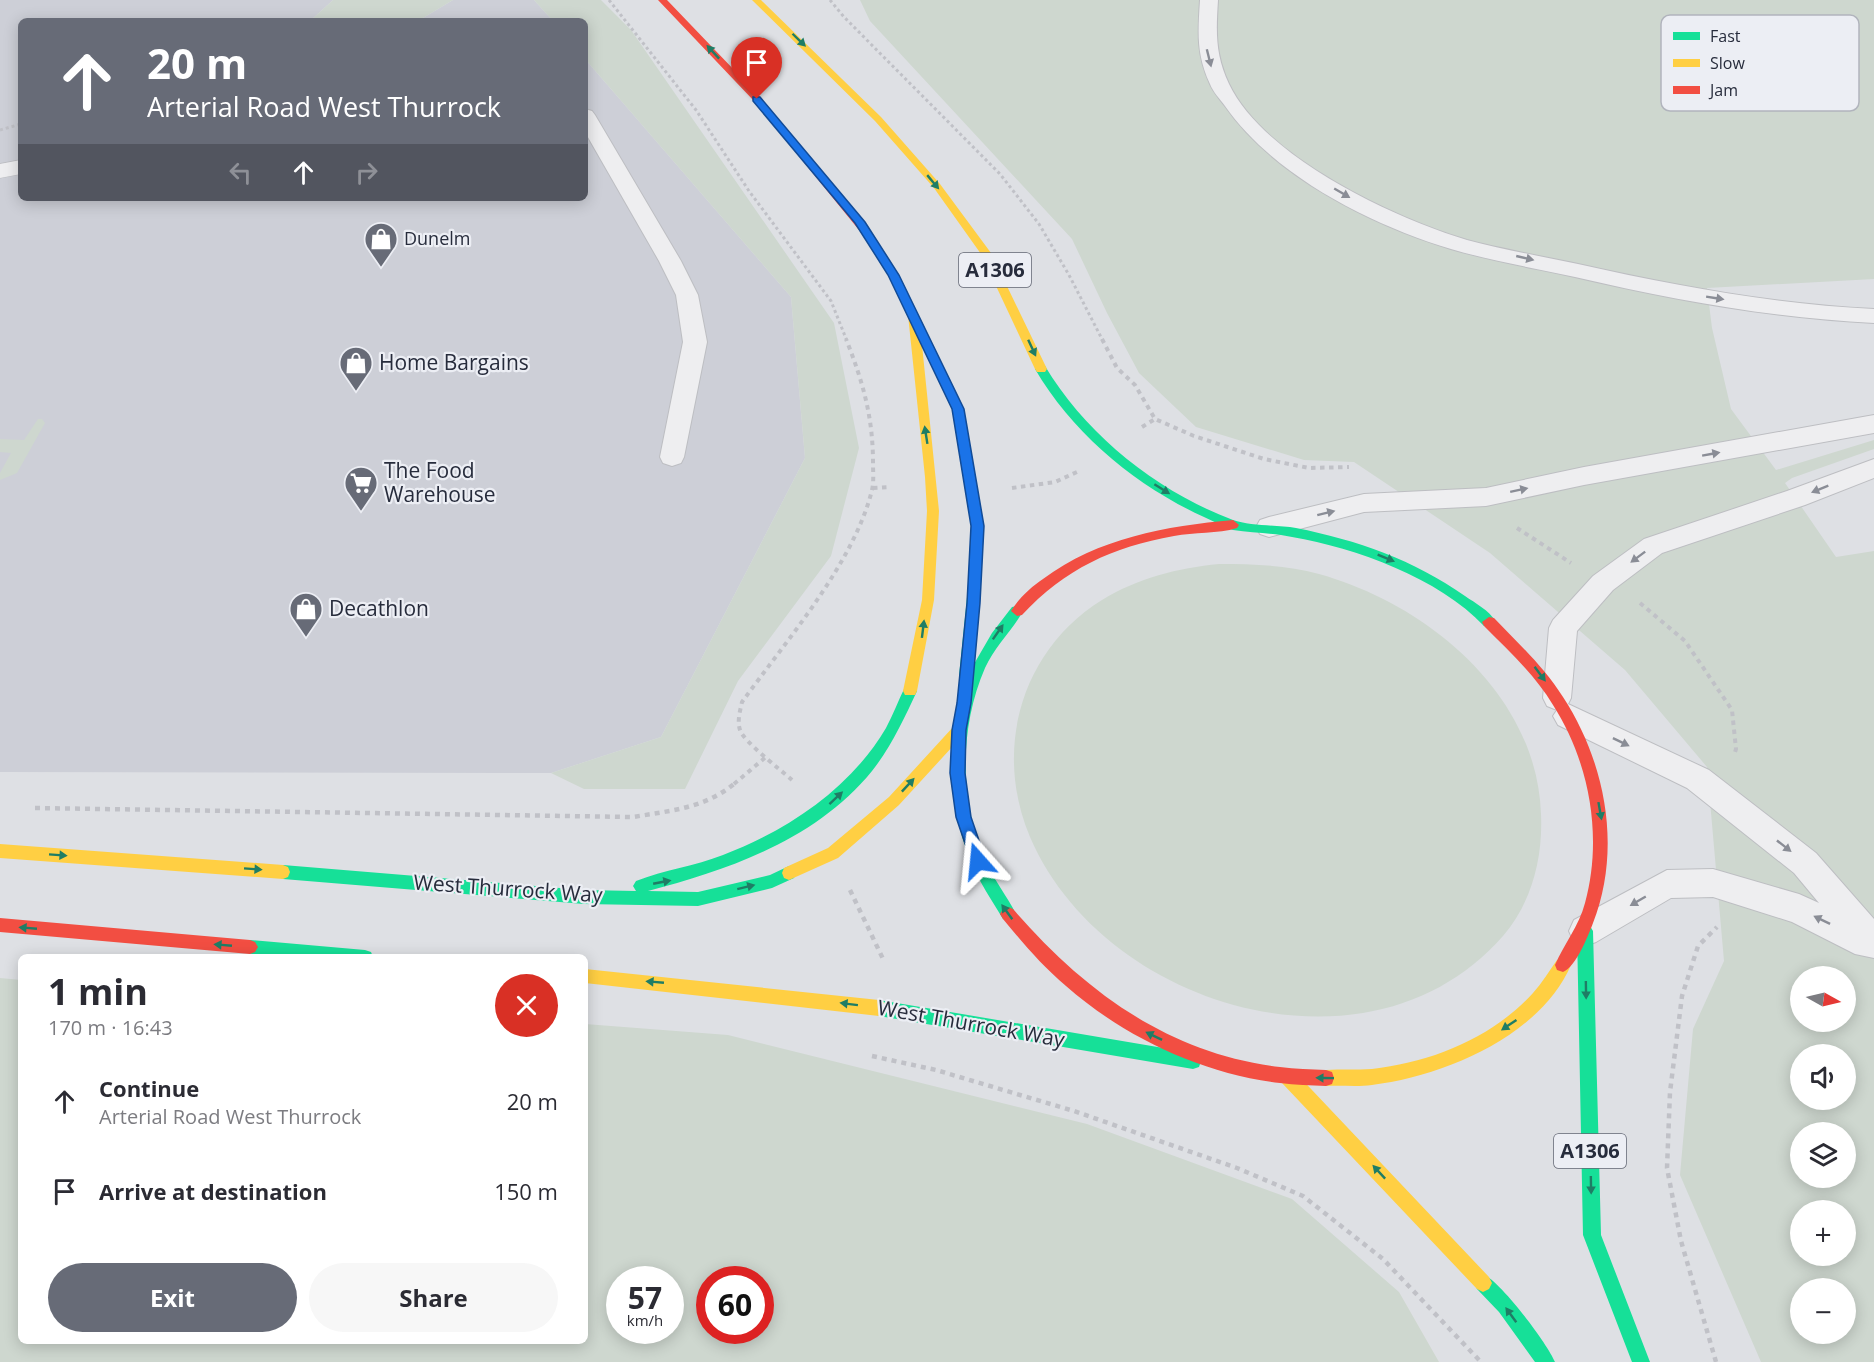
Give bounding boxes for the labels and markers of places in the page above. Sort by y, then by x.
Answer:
pin [731,37,782,99]
shop icon: Dunelm [363,221,399,268]
place label: Dunelm [404,226,470,250]
shop icon: Home Bargains [338,345,374,392]
place label: Home Bargains [379,348,529,376]
place label: The Food Warehouse [384,456,496,508]
supermarket icon: The Food Warehouse [343,465,379,512]
shop icon: Decathlon [288,591,324,638]
place label: Decathlon [329,594,429,622]

